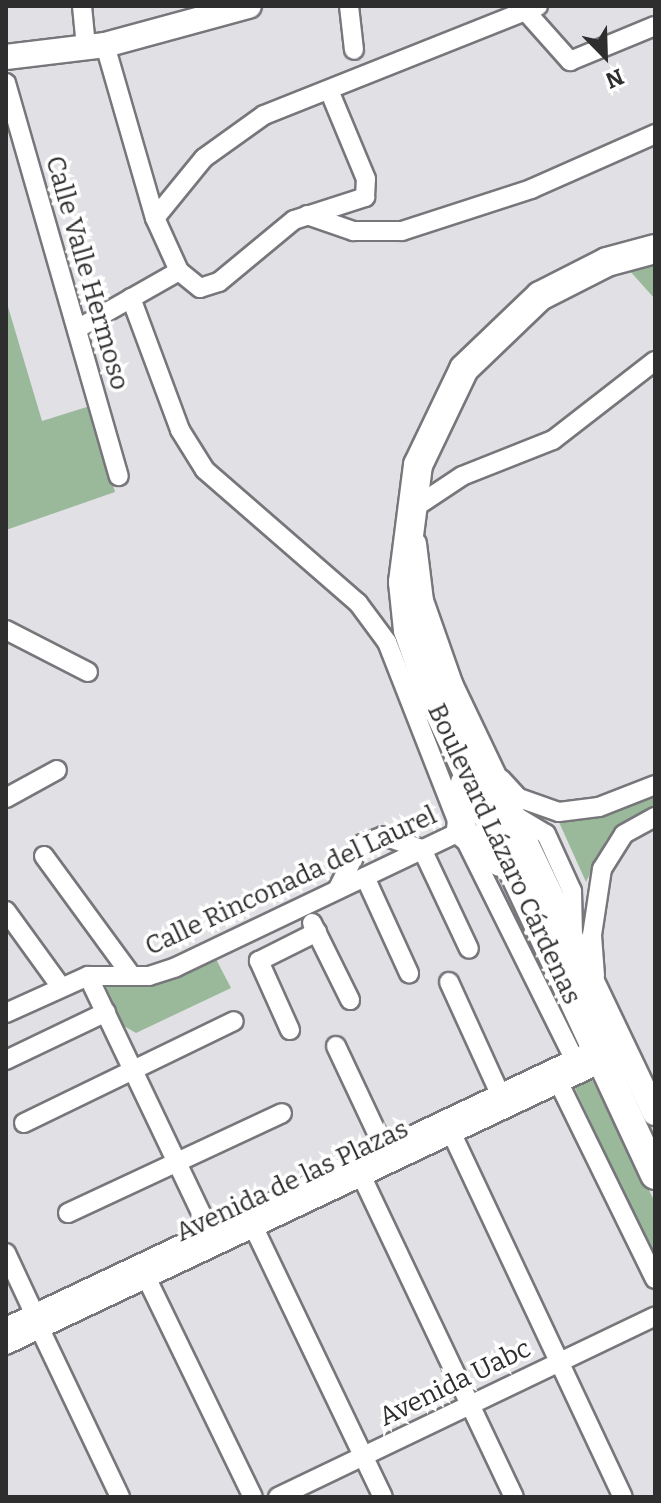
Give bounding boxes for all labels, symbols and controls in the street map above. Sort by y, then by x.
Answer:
north arrow [565,16,645,96]
text: N [601,63,628,94]
street label: Calle Valle Hermoso [39,152,135,394]
street label: Boulevard Lázaro Cárdenas [421,699,587,1009]
street label: Calle Rinconada del Laurel [140,800,442,962]
street label: Avenida de las Plazas [171,1113,413,1249]
street label: Avenida Uabc [374,1333,536,1433]

